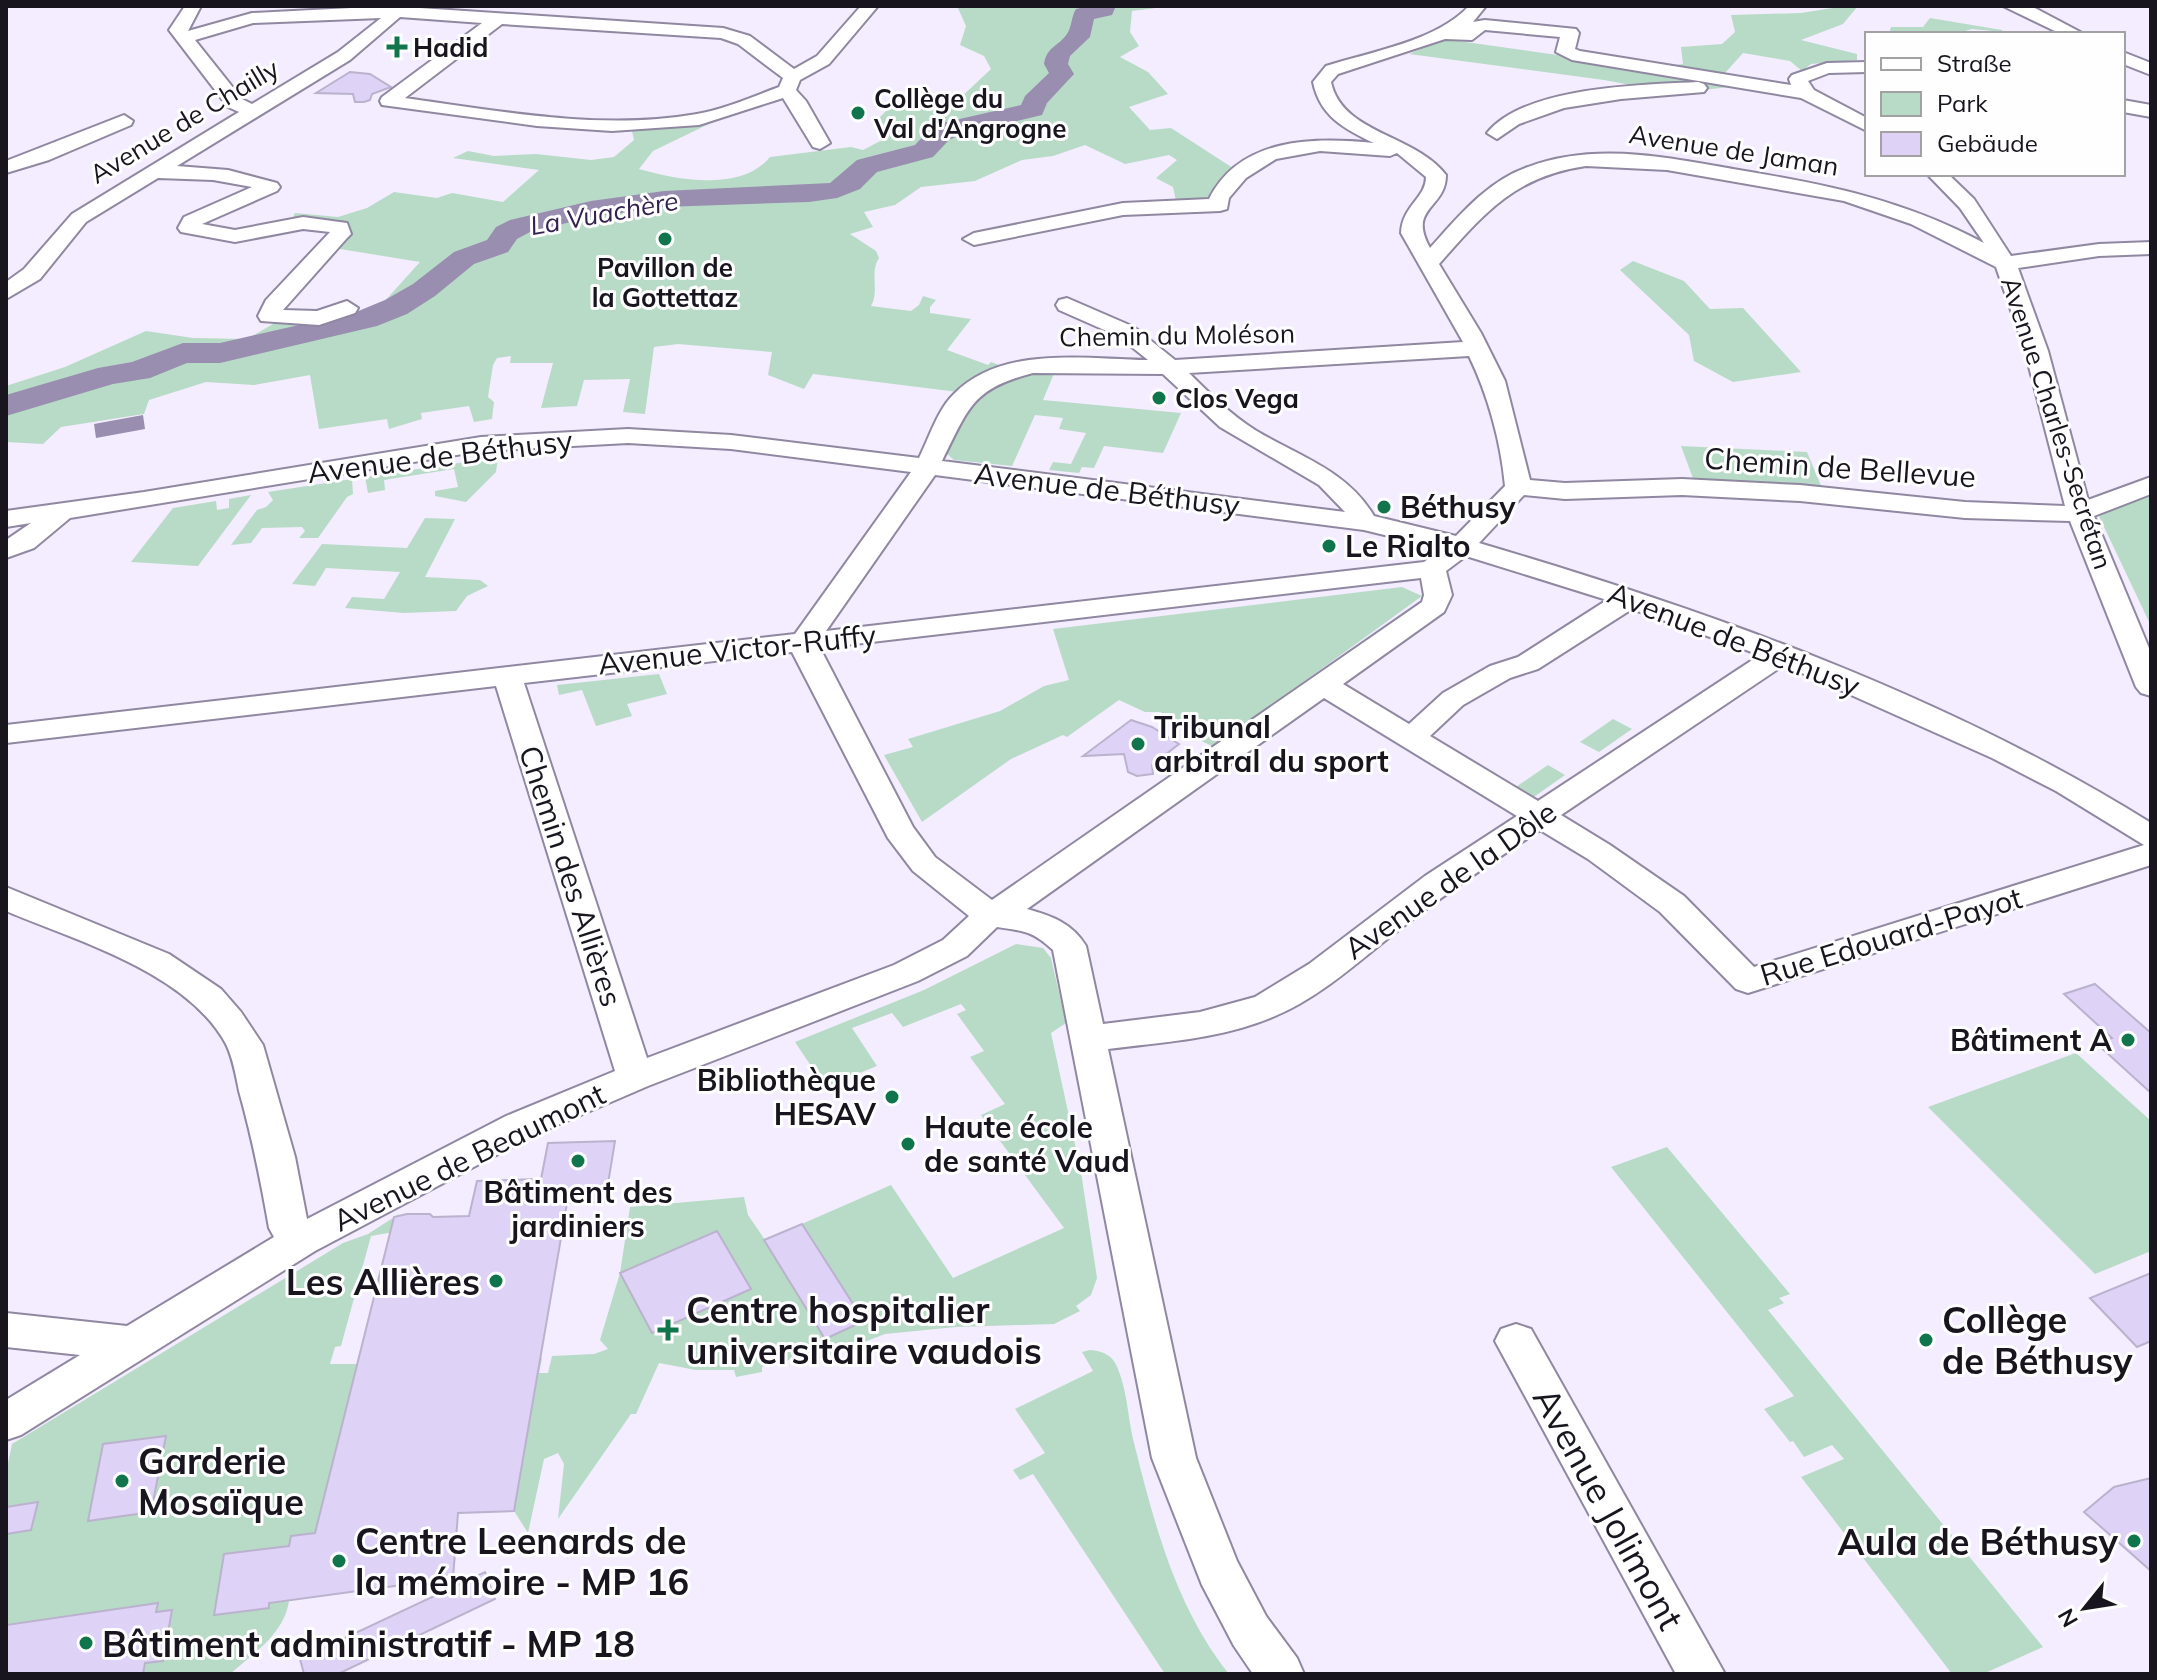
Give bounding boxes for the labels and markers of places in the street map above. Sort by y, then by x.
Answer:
place label: Hadid [413,31,488,64]
marker: Hadid [388,38,406,56]
place label: Collège du Val d'Angrogne [873,82,1067,145]
marker: Collège du Val d'Angrogne [849,104,867,122]
marker: Pavillon de la Gottettaz [656,230,674,248]
place label: Pavillon de la Gottettaz [592,251,738,314]
place label: Clos Vega [1175,382,1299,415]
marker: Clos Vega [1150,389,1168,407]
place label: Béthusy [1400,488,1516,526]
marker: Béthusy [1375,498,1393,516]
place label: Le Rialto [1345,527,1471,565]
marker: Le Rialto [1320,537,1338,555]
place label: Tribunal arbitral du sport [1154,708,1389,780]
marker: Tribunal arbitral du sport [1129,735,1147,753]
place label: Bâtiment A [1950,1021,2112,1059]
marker: Bâtiment A [2119,1031,2137,1049]
place label: Bibliothèque HESAV [697,1061,876,1133]
marker: Bibliothèque HESAV [883,1088,901,1106]
place label: Haute école de santé Vaud [924,1108,1130,1180]
marker: Haute école de santé Vaud [899,1135,917,1153]
marker: Bâtiment des jardiniers [569,1152,587,1170]
place label: Bâtiment des jardiniers [483,1173,673,1245]
place label: Les Allières [286,1259,480,1304]
marker: Les Allières [487,1272,505,1290]
place label: Centre hospitalier universitaire vaudois [686,1287,1042,1373]
place label: Collège de Béthusy [1942,1297,2133,1383]
marker: Centre hospitalier universitaire vaudois [657,1319,679,1341]
marker: Collège de Béthusy [1917,1331,1935,1349]
place label: Garderie Mosaïque [138,1438,304,1524]
marker: Garderie Mosaïque [113,1472,131,1490]
place label: Centre Leenards de la mémoire - MP 16 [355,1518,689,1604]
place label: Aula de Béthusy [1838,1519,2118,1564]
marker: Aula de Béthusy [2125,1532,2143,1550]
marker: Centre Leenards de la mémoire - MP 16 [330,1552,348,1570]
place label: Bâtiment administratif - MP 18 [102,1621,635,1666]
marker: Bâtiment administratif - MP 18 [77,1634,95,1652]

